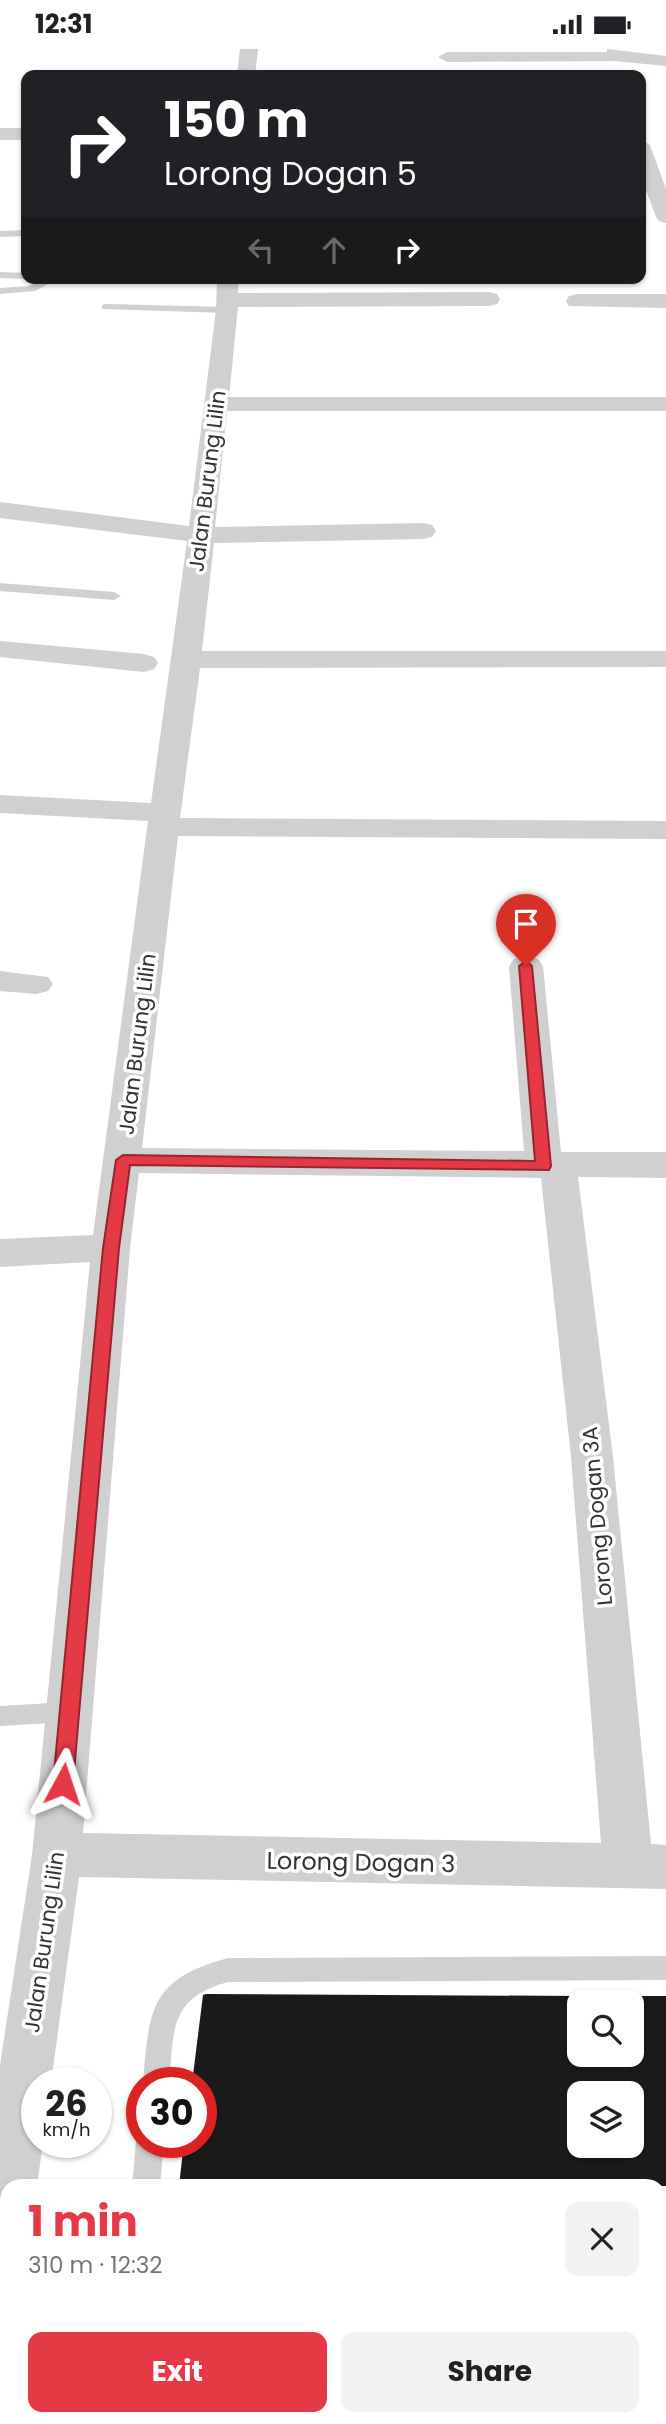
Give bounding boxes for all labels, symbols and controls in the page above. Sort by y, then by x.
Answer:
text: 12:31 [35,6,93,42]
text: 150 m [164,86,309,154]
icon: right [49,98,140,189]
text: Lorong Dogan 5 [164,151,417,196]
icon: left [242,231,280,269]
icon: ahead [315,231,353,269]
icon: right [388,231,426,269]
street label: Jalan Burung Lilin [181,389,233,573]
pin [496,894,556,966]
icon: arrive [507,905,545,943]
street label: Jalan Burung Lilin [111,952,163,1136]
street label: Lorong Dogan 3A [575,1425,619,1607]
position arrow [26,1747,100,1821]
street label: Lorong Dogan 3 [266,1844,456,1880]
street label: Jalan Burung Lilin [17,1850,71,2034]
map controls [567,1990,644,2158]
button: search [567,1990,644,2067]
speed limit sign: 30 [126,2067,217,2158]
text: 26 [45,2079,88,2128]
button: layers [567,2081,644,2158]
text: km/h [43,2117,90,2142]
text: 1 min [28,2192,138,2251]
button: close [565,2202,639,2276]
text: 310 m · 12:32 [28,2249,163,2281]
button: Exit [28,2332,327,2412]
button: Share [341,2332,639,2412]

